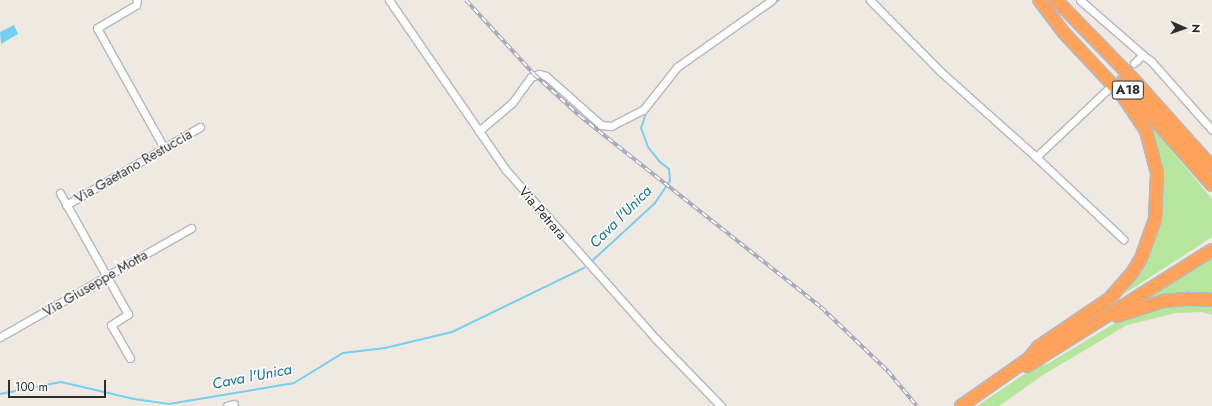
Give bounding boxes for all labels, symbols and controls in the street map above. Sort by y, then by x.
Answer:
north arrow [1164,8,1204,48]
text: N [1188,24,1204,33]
road number: A18 [1111,79,1145,101]
street label: Via Gaetano Restuccia [71,125,195,207]
water label: Cava l'Unica [586,182,656,252]
street label: Via Petrara [515,183,571,243]
street label: Via Giuseppe Motta [40,246,150,320]
water label: Cava l'Unica [211,360,293,394]
scale bar [10,372,108,398]
text: 100 m [15,378,48,396]

